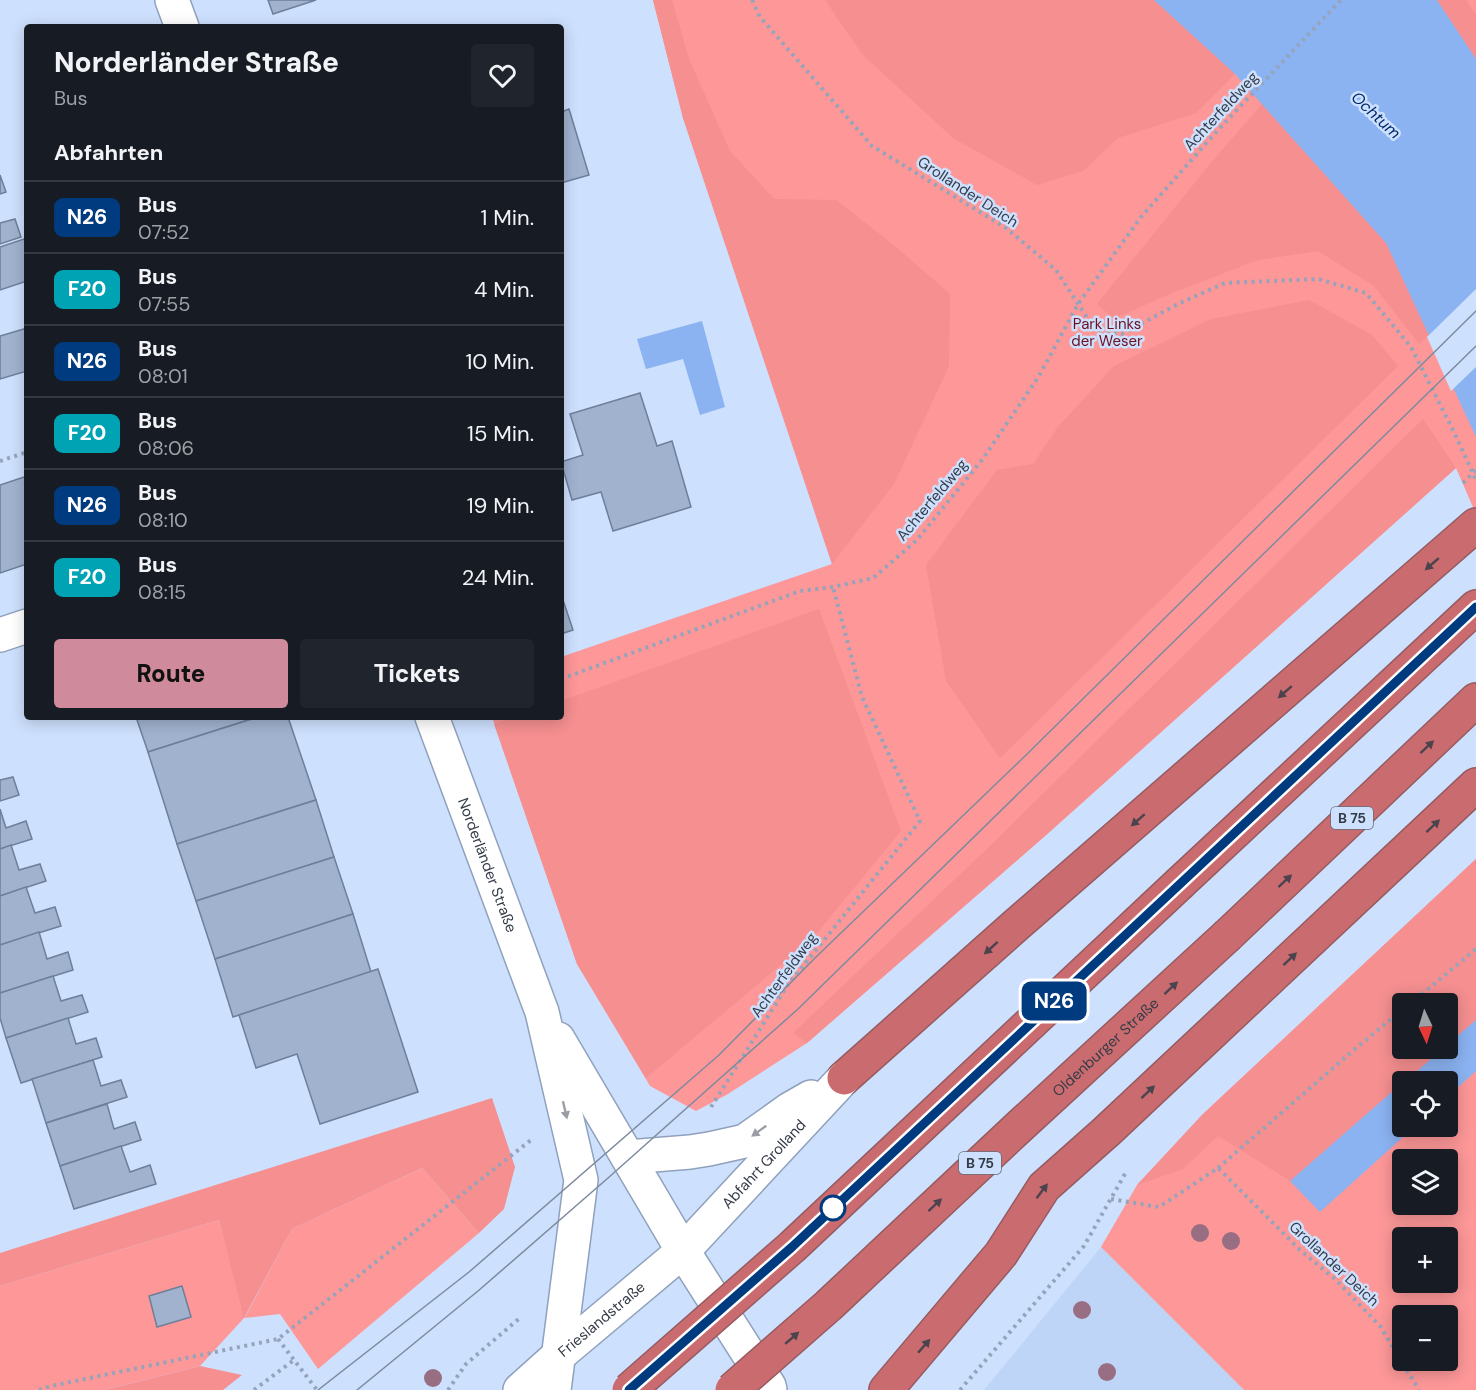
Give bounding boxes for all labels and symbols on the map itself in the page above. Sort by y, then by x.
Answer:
street label: Achterfeldweg [1179,67,1263,155]
water label: Ochtum [1347,87,1405,143]
street label: Grollander Deich [914,152,1022,232]
park label: Park Links der Weser [1071,314,1143,351]
street label: Achterfeldweg [892,455,972,545]
one-way arrow [1425,557,1440,570]
one-way arrow [1278,685,1293,698]
one-way arrow [1419,740,1433,754]
street label: Norderländer Straße [453,795,521,935]
road number: B 75 [1331,807,1373,829]
one-way arrow [1131,813,1146,826]
one-way arrow [1425,819,1439,833]
one-way arrow [1278,874,1293,888]
street label: Achterfeldweg [746,928,822,1022]
one-way arrow [984,941,999,954]
one-way arrow [1283,952,1298,966]
one-way arrow [1164,981,1178,995]
line badge: N26 [1020,982,1088,1020]
street label: Oldenburger Straße [1048,993,1163,1101]
north arrow [1392,993,1458,1059]
one-way arrow [1141,1086,1155,1100]
one-way arrow [561,1100,571,1119]
street label: Abfahrt Grolland [717,1115,810,1213]
one-way arrow [751,1125,767,1137]
road number: B 75 [959,1152,1001,1174]
one-way arrow [1036,1184,1048,1199]
unlabelled marker [820,1195,846,1221]
one-way arrow [928,1199,942,1213]
street label: Grollander Deich [1285,1217,1383,1311]
street label: Frieslandstraße [554,1277,649,1362]
one-way arrow [784,1331,800,1344]
one-way arrow [917,1339,930,1354]

